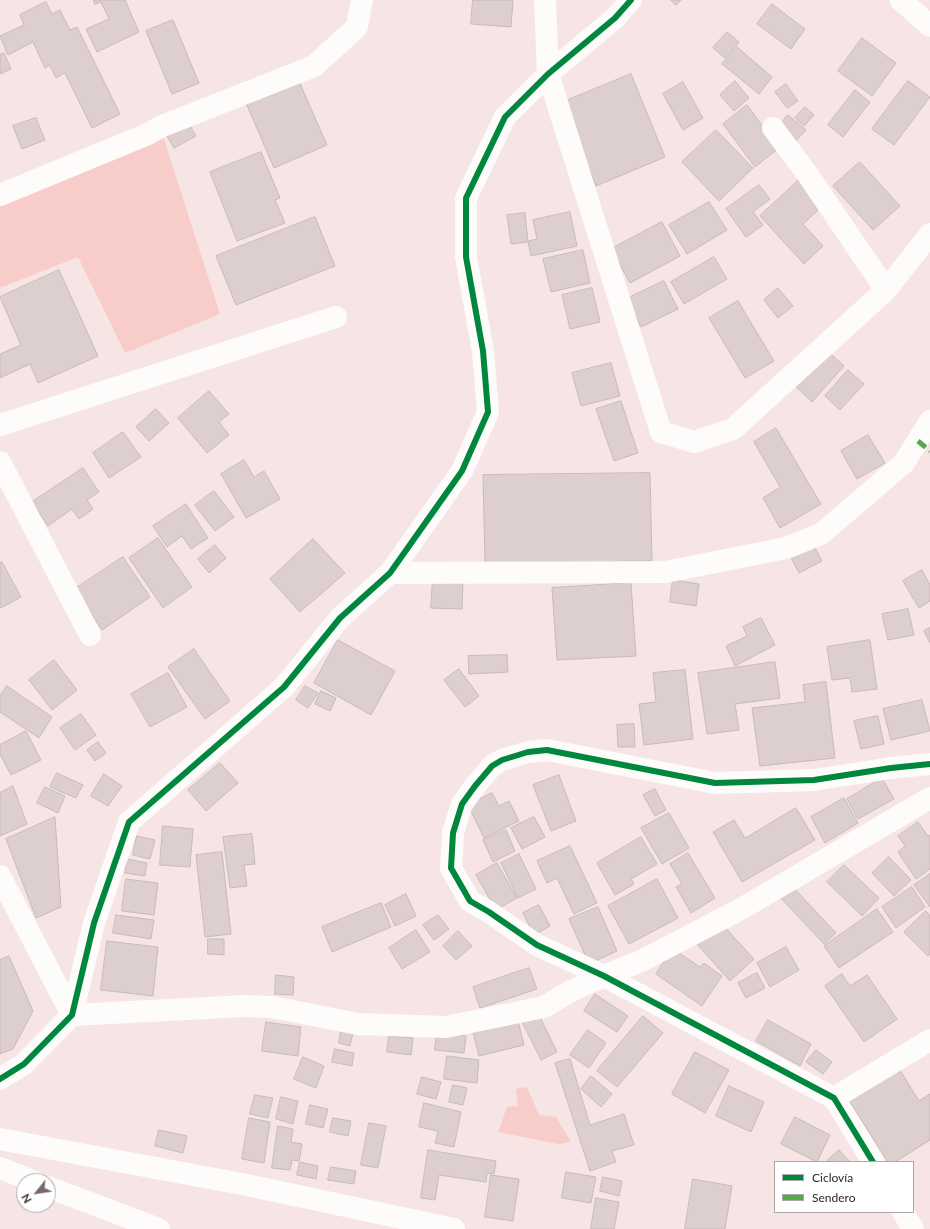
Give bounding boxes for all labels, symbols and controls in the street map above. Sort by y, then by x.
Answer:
legend [774,1161,914,1213]
text: Ciclovía [812,1170,853,1185]
north arrow [16,1173,56,1213]
text: Sendero [812,1190,856,1205]
text: N [18,1192,34,1206]

